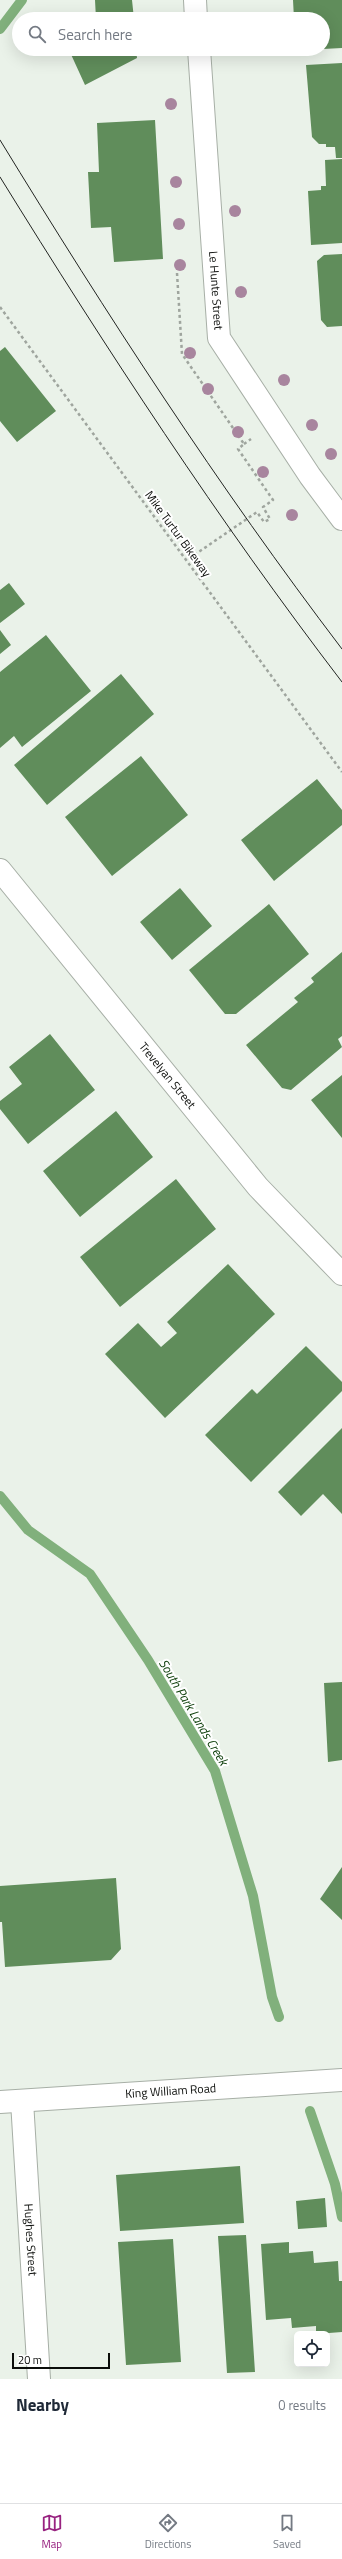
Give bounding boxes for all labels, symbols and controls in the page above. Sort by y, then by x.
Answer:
search box [12,12,330,56]
icon: search [26,23,48,45]
text: Search here [58,23,132,46]
street label: Le Hunte Street [204,250,228,331]
street label: Mike Turtur Bikeway [141,487,216,581]
street label: Trevelyan Street [135,1038,201,1113]
water label: South Park Lands Creek [154,1655,235,1771]
street label: King William Road [125,2078,217,2103]
street label: Hughes Street [19,2203,43,2277]
map controls [294,2331,330,2367]
button: locate [294,2331,330,2367]
scale bar [12,2351,110,2370]
text: 20 m [18,2352,42,2368]
text: Nearby [16,2392,69,2418]
text: 0 results [278,2395,326,2415]
tab: Map [41,2512,63,2552]
tab: Directions [145,2512,191,2552]
tab: Saved [273,2512,301,2552]

